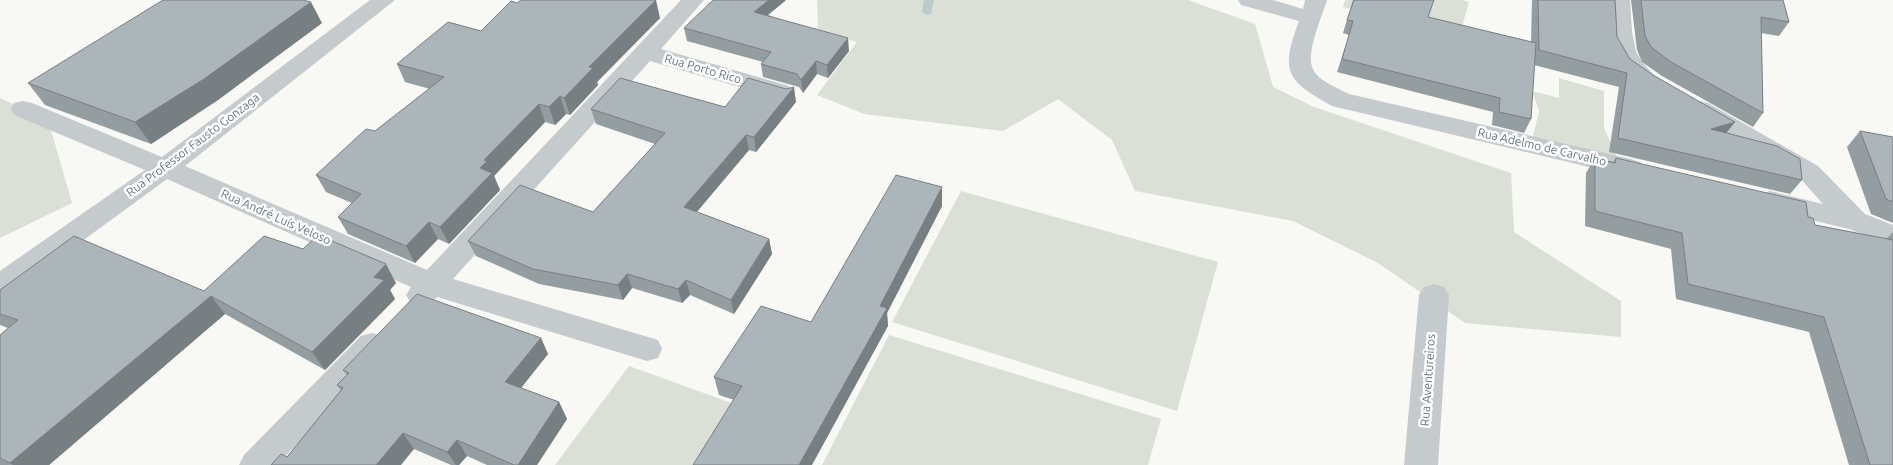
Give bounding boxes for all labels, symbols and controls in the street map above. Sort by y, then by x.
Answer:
street label: Rua Porto Rico [663,51,743,86]
street label: Rua Professor Fausto Gonzaga [124,90,262,199]
street label: Rua Adelmo de Carvalho [1476,125,1608,168]
street label: Rua André Luís Veloso [219,186,333,247]
street label: Rua Aventureiros [1418,333,1437,427]

